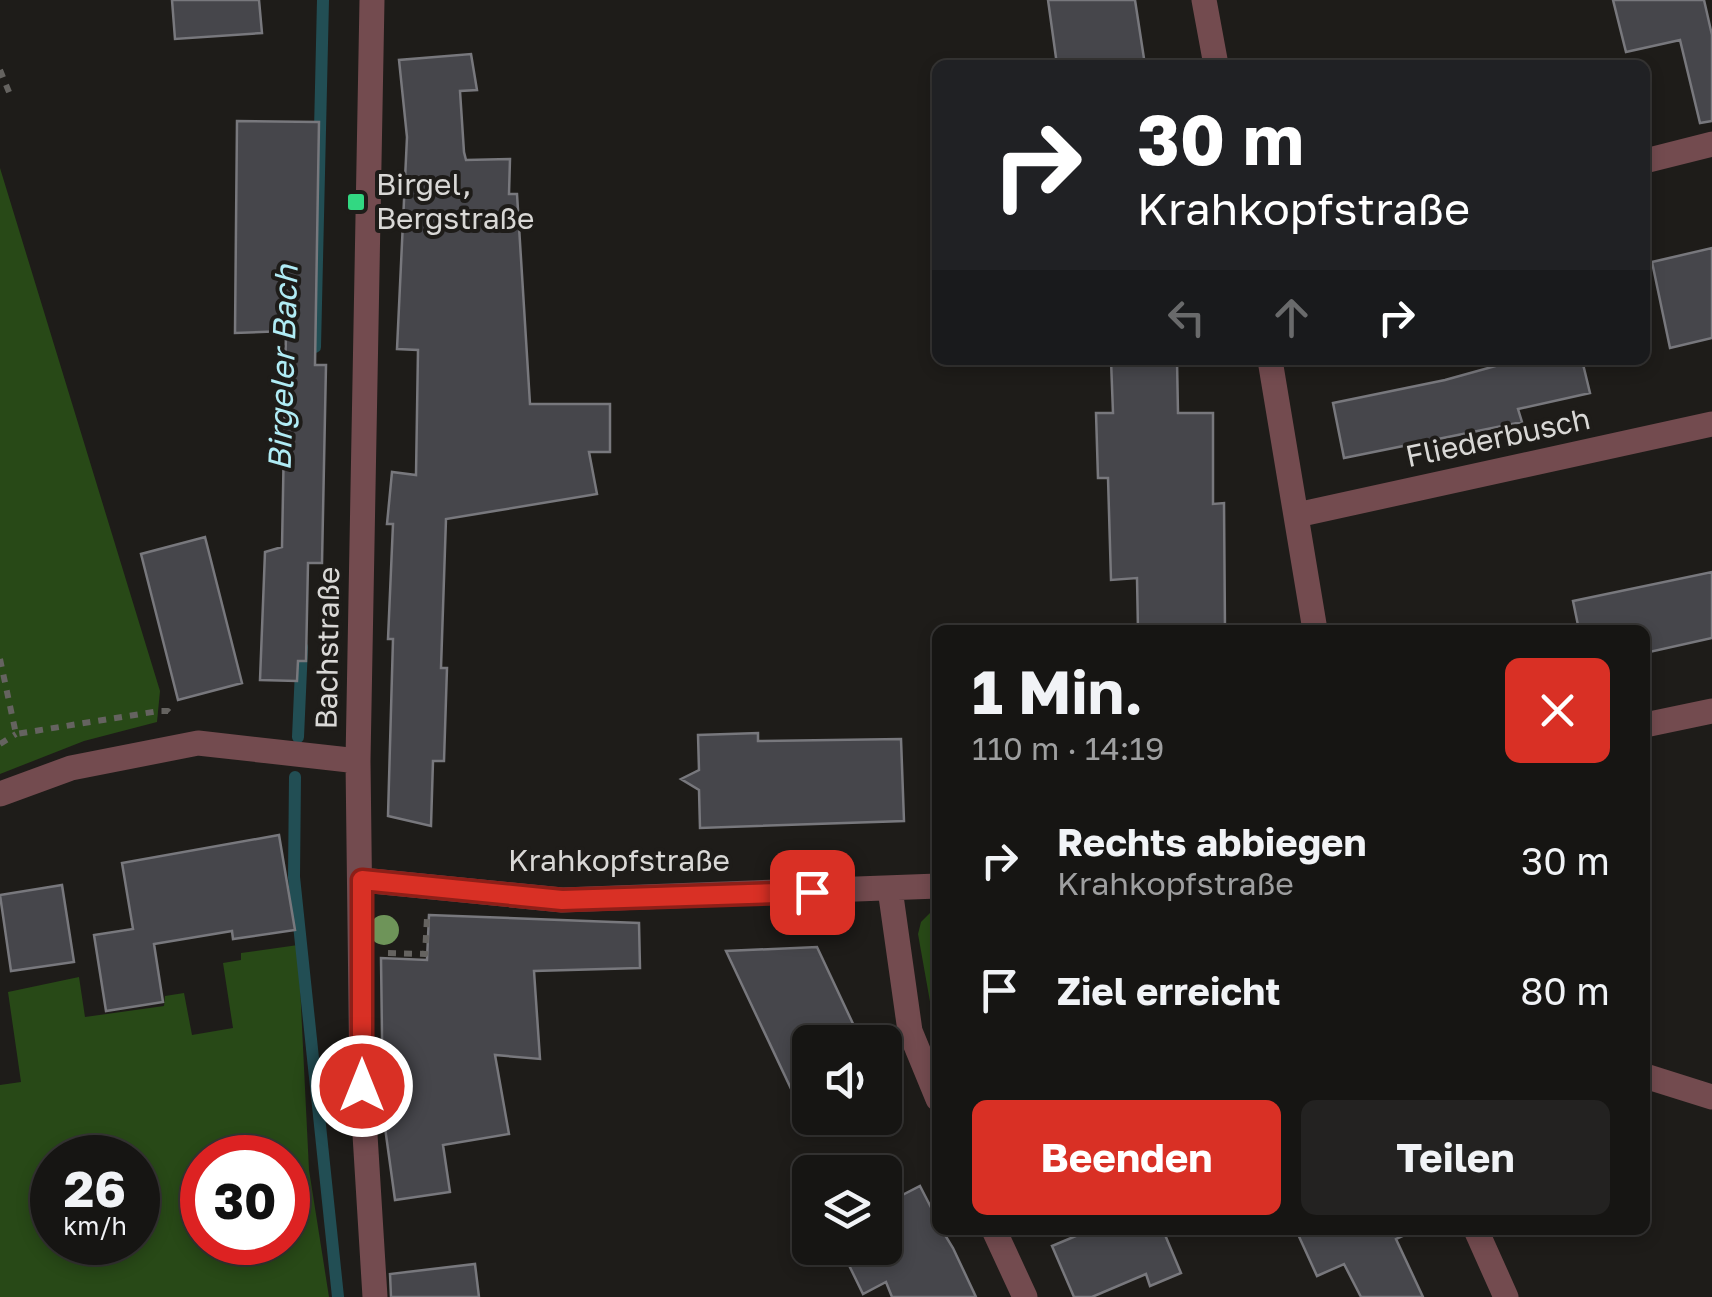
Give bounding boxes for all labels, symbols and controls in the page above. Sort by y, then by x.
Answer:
text: 30 m [1137,96,1304,180]
icon: right [972,100,1102,230]
place label: Birgel, Bergstraße [376,166,534,236]
text: Krahkopfstraße [1137,181,1470,235]
marker: Birgel, Bergstraße [345,191,367,213]
water label: Birgeler Bach [259,263,305,472]
icon: left [1159,290,1214,345]
icon: ahead [1264,290,1319,345]
icon: right [1369,290,1424,345]
street label: Fliederbusch [1402,400,1593,474]
street label: Bachstraße [308,566,346,730]
text: 1 Min. [972,655,1143,727]
button: close [1505,658,1610,763]
text: 110 m · 14:19 [972,729,1164,767]
text: Rechts abbiegen [1057,819,1366,864]
icon: right [972,833,1027,888]
text: 30 m [1521,838,1610,883]
street label: Krahkopfstraße [508,842,730,878]
pin [770,850,855,935]
text: Krahkopfstraße [1057,864,1294,902]
icon: arrive [785,865,840,920]
icon: arrive [972,963,1027,1018]
text: Ziel erreicht [1057,968,1280,1013]
text: 80 m [1520,968,1610,1013]
map controls [792,1025,902,1265]
button: sound [792,1025,902,1135]
position arrow [310,1034,414,1138]
button: Beenden [972,1100,1281,1215]
button: Teilen [1301,1100,1610,1215]
speed limit sign: 30 [180,1135,310,1265]
button: layers [792,1155,902,1265]
text: 26 [64,1158,126,1218]
text: km/h [63,1210,127,1241]

